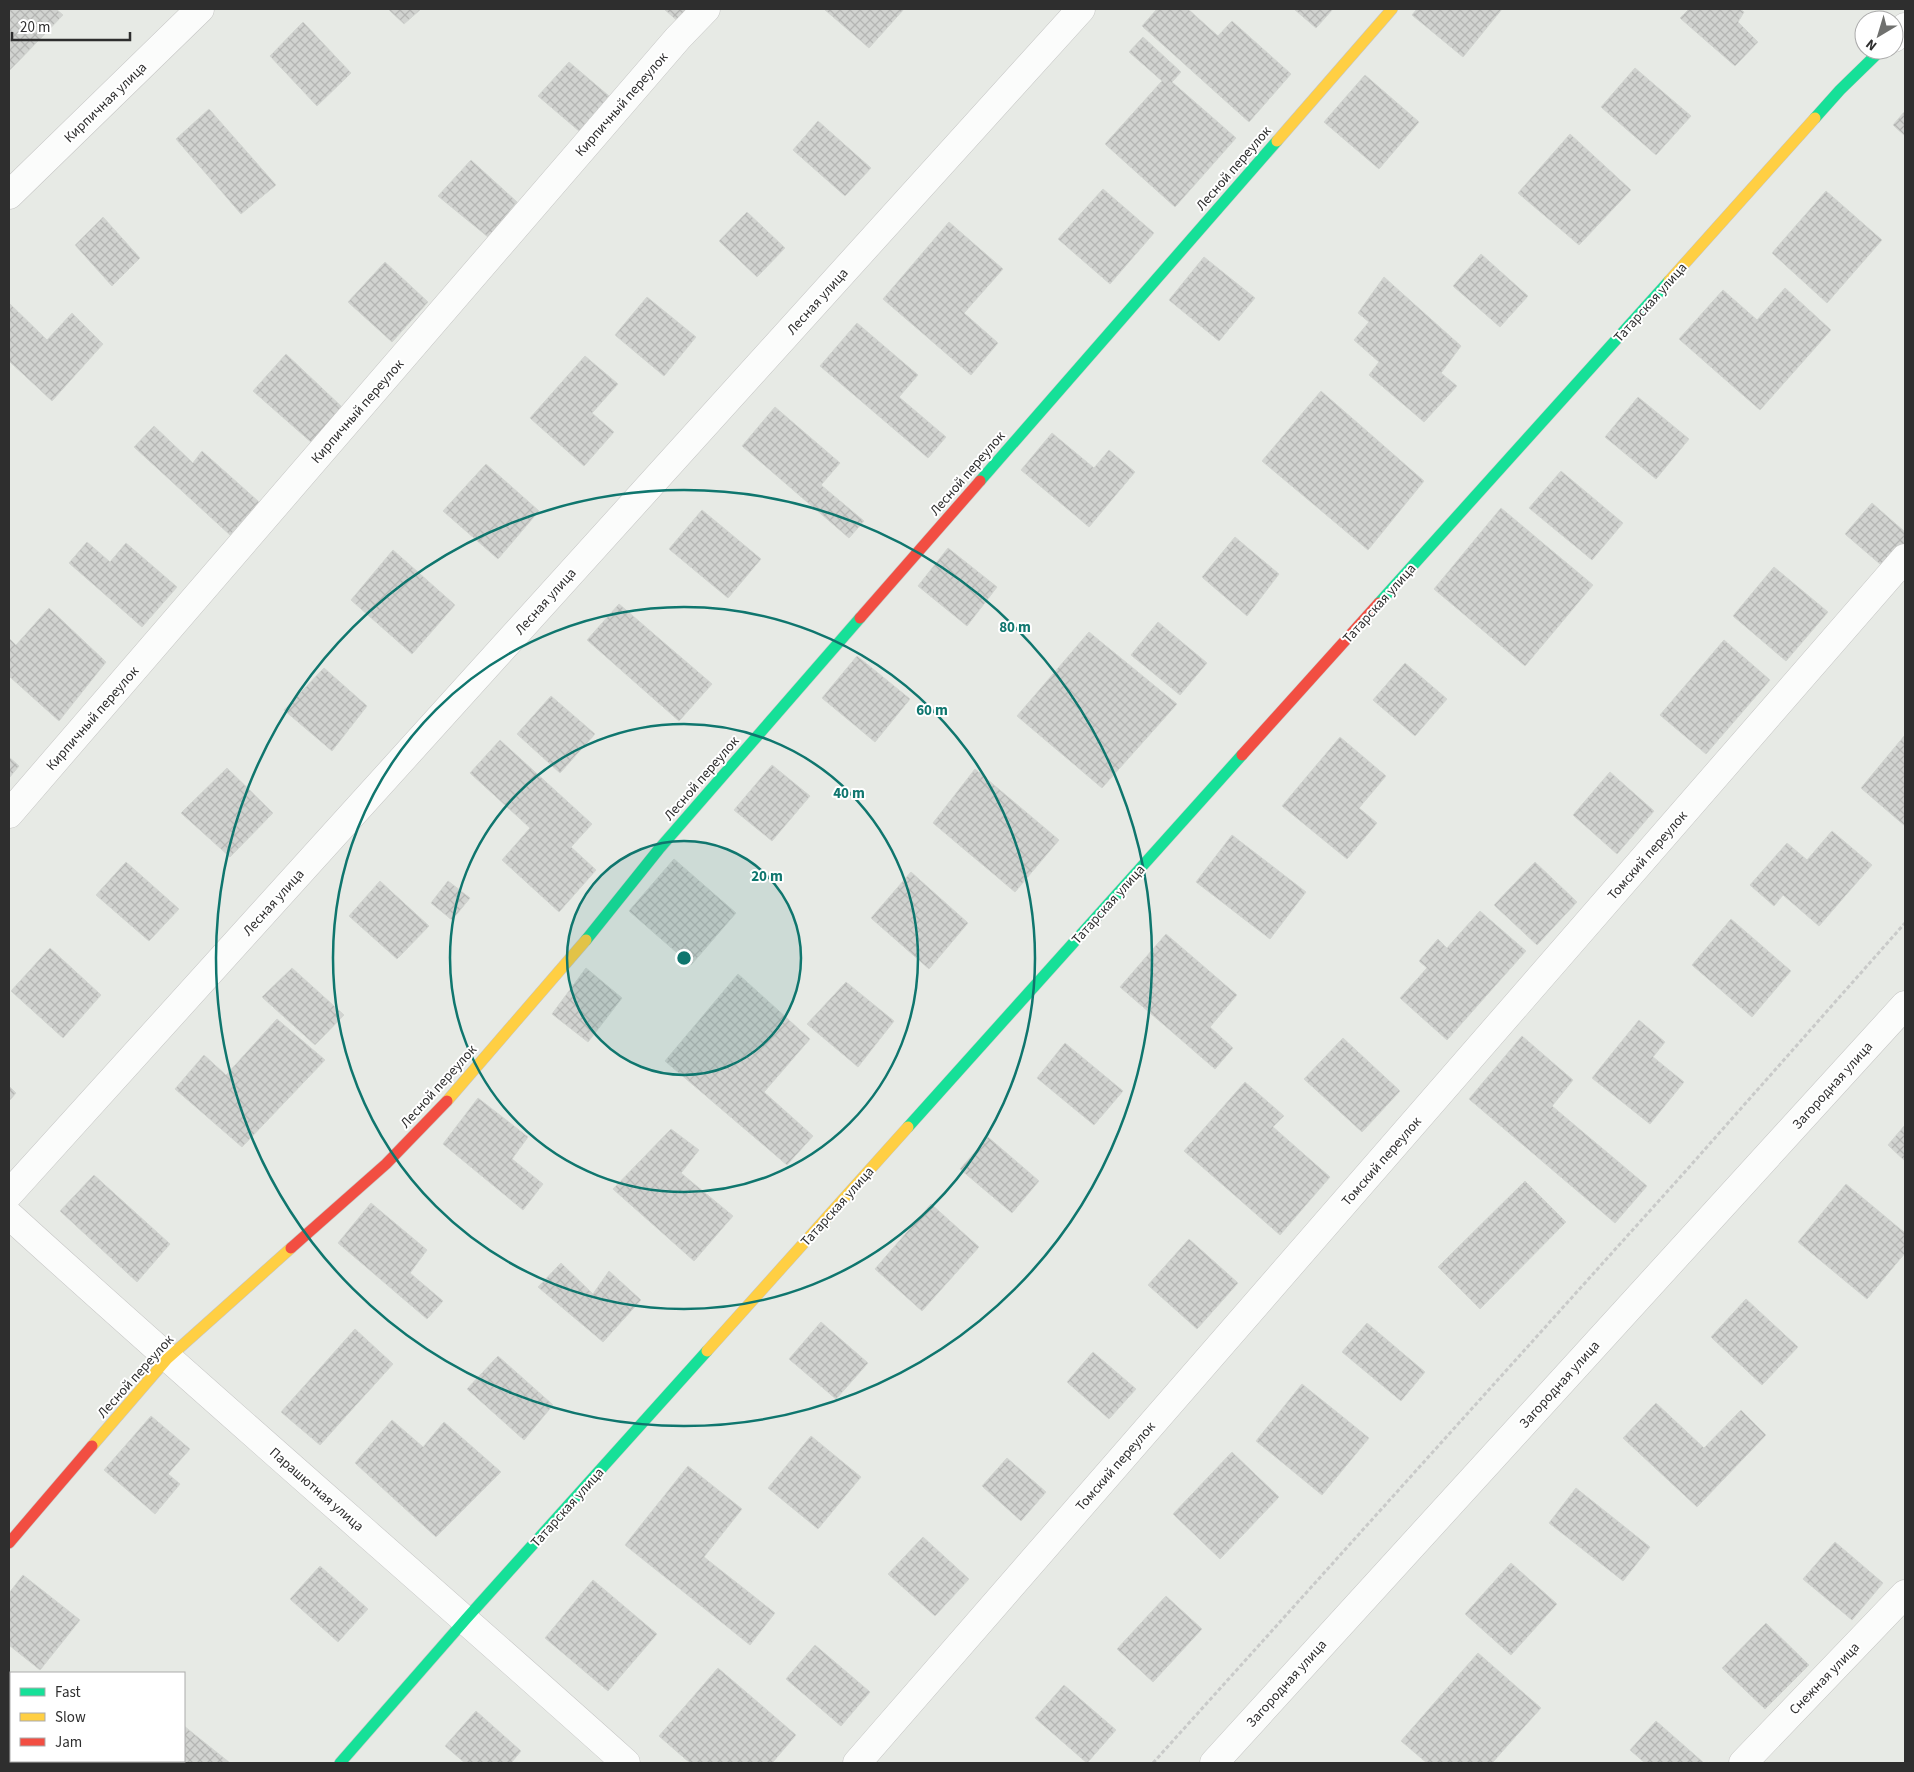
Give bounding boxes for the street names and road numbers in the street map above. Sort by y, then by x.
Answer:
street label: Кирпичный переулок [571,48,673,161]
street label: Кирпичная улица [60,58,152,148]
street label: Лесной переулок [1191,122,1276,215]
street label: Татарская улица [1609,258,1692,347]
street label: Лесная улица [782,264,853,339]
street label: Кирпичный переулок [307,355,409,468]
street label: Лесной переулок [925,427,1010,520]
street label: Татарская улица [1338,559,1421,648]
street label: Лесная улица [510,564,581,639]
street label: Кирпичный переулок [42,662,144,775]
street label: Лесной переулок [659,732,744,825]
street label: Томский переулок [1603,806,1692,905]
street label: Татарская улица [1067,860,1150,949]
street label: Лесная улица [238,865,309,940]
street label: Загородная улица [1788,1037,1878,1134]
street label: Лесной переулок [396,1040,482,1133]
street label: Томский переулок [1337,1112,1426,1211]
street label: Татарская улица [796,1162,879,1251]
street label: Лесной переулок [93,1330,179,1423]
street label: Загородная улица [1515,1336,1605,1433]
street label: Томский переулок [1071,1417,1160,1516]
street label: Парашютная улица [265,1443,368,1536]
street label: Татарская улица [526,1463,609,1552]
street label: Загородная улица [1242,1635,1332,1732]
street label: Снежная улица [1785,1638,1865,1719]

